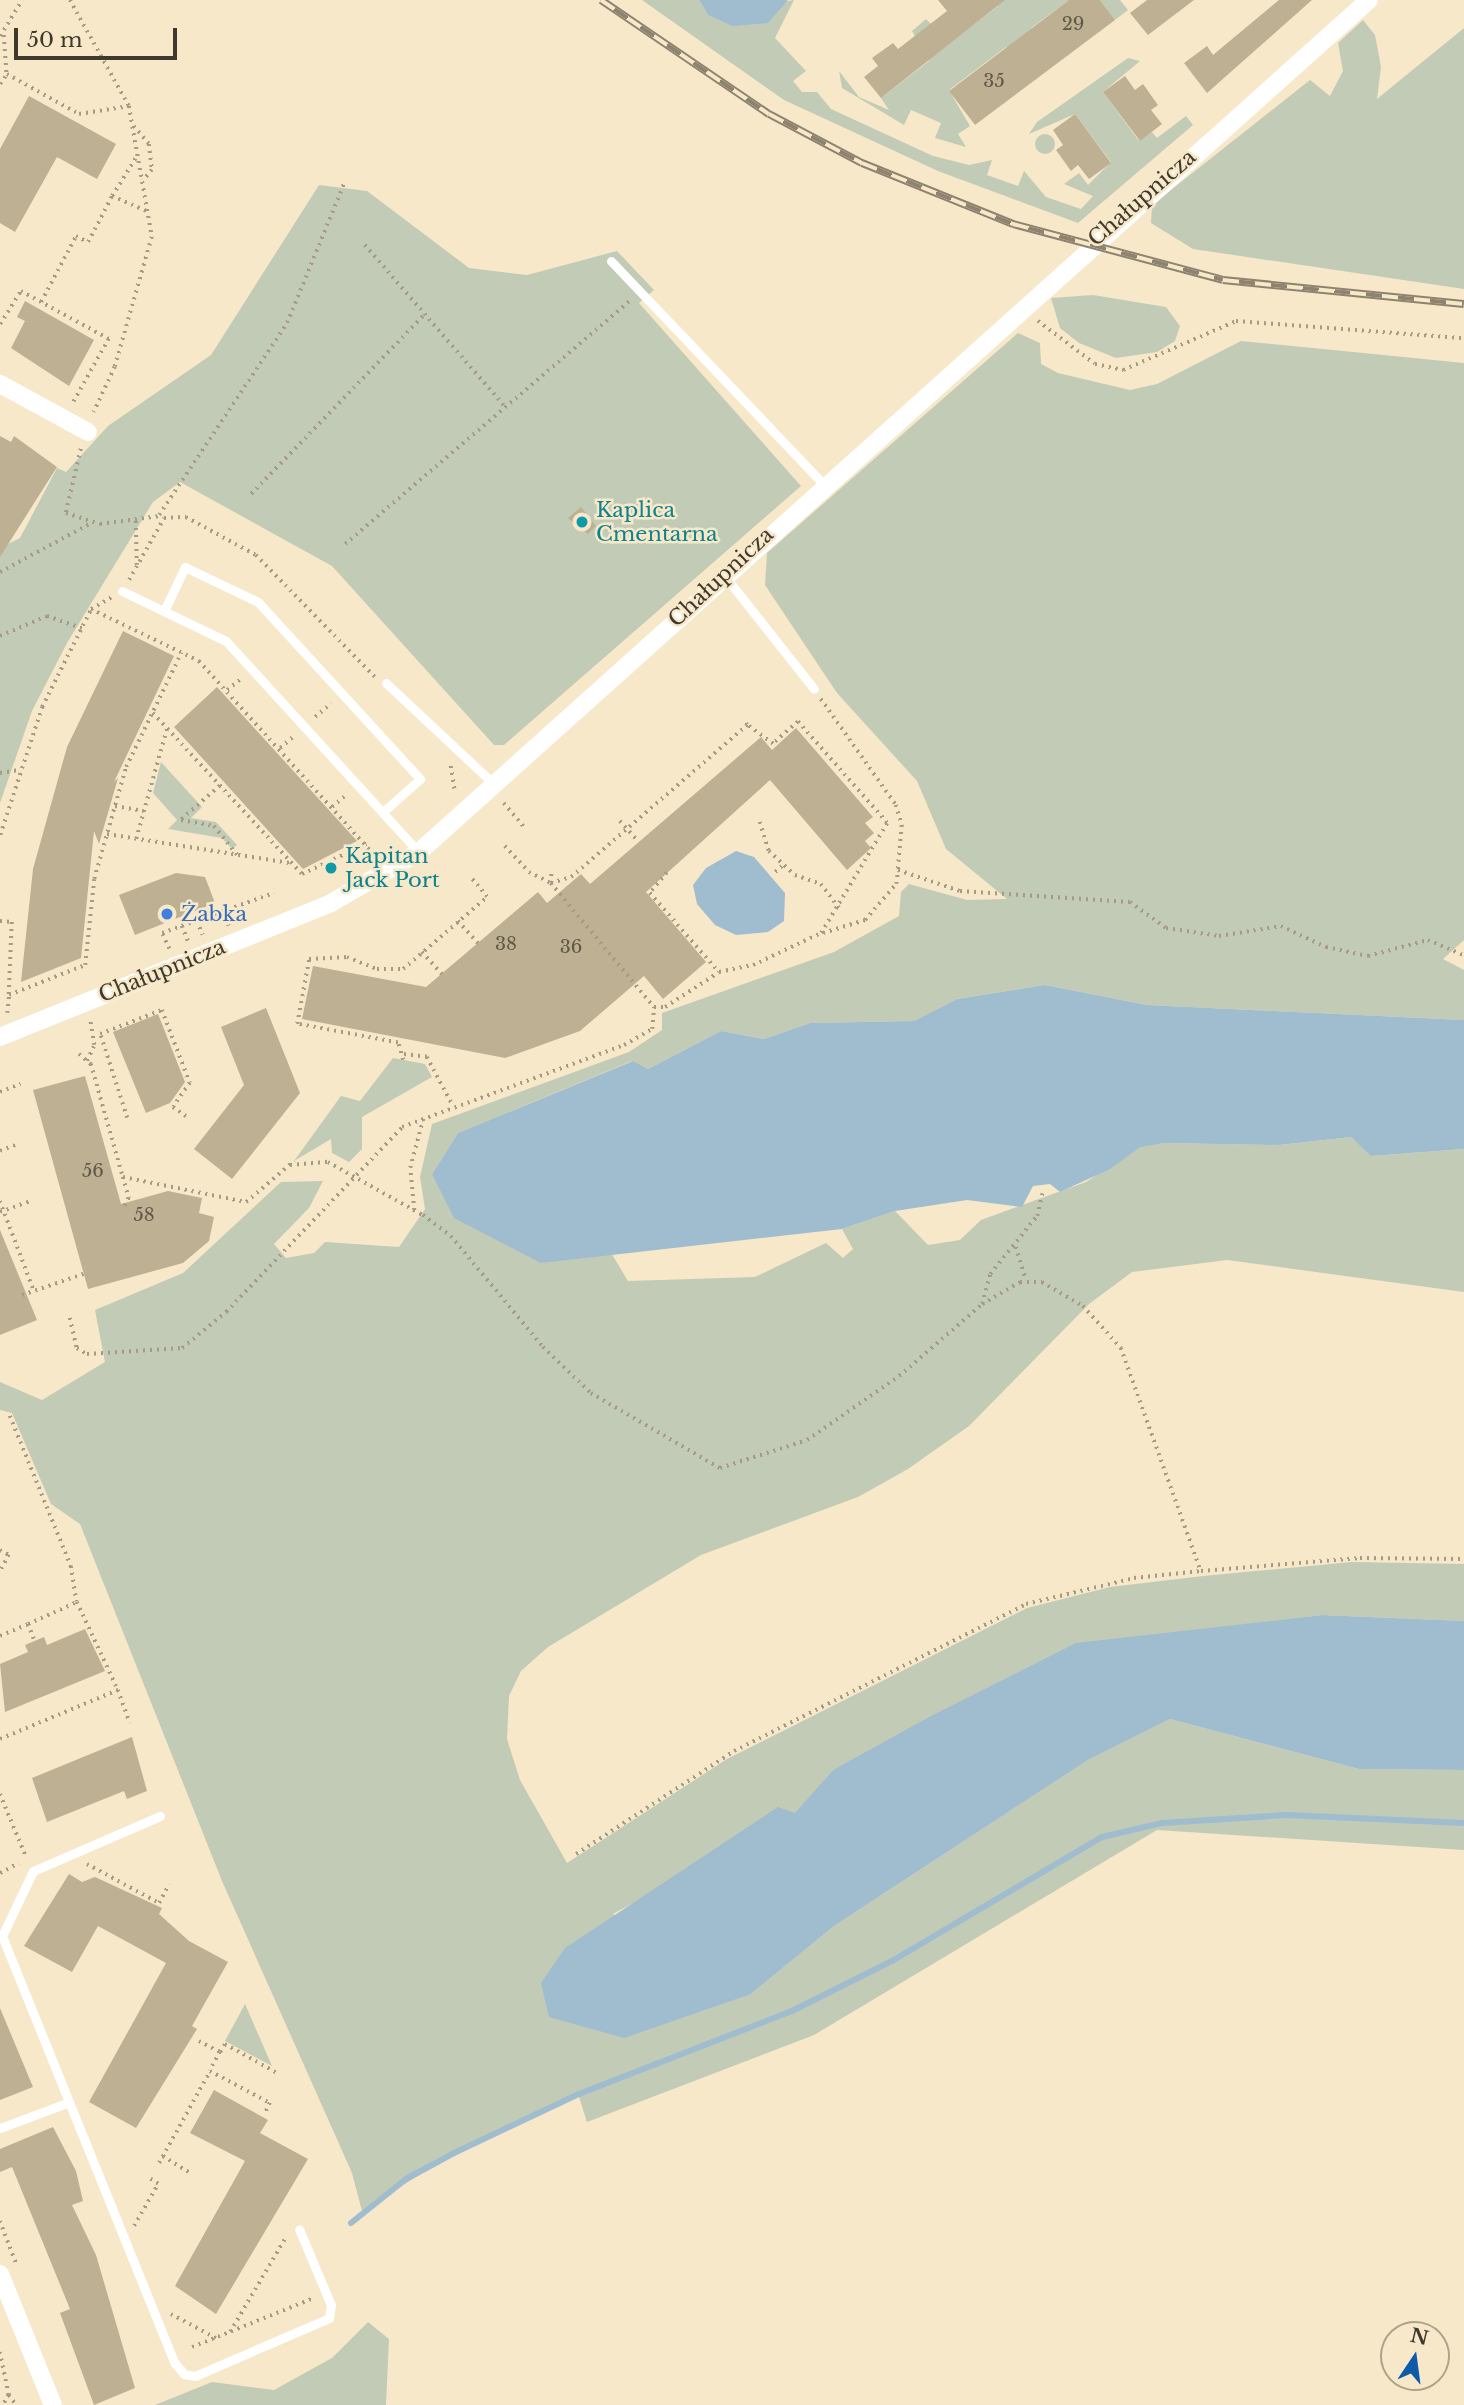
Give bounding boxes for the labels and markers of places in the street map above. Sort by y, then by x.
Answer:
place label: Kaplica Cmentarna [596,497,718,547]
marker: Kaplica Cmentarna [574,514,590,530]
place label: Kapitan Jack Port [345,843,440,893]
marker: Kapitan Jack Port [323,860,339,876]
place label: Żabka [181,901,247,927]
marker: Żabka [159,906,175,922]

